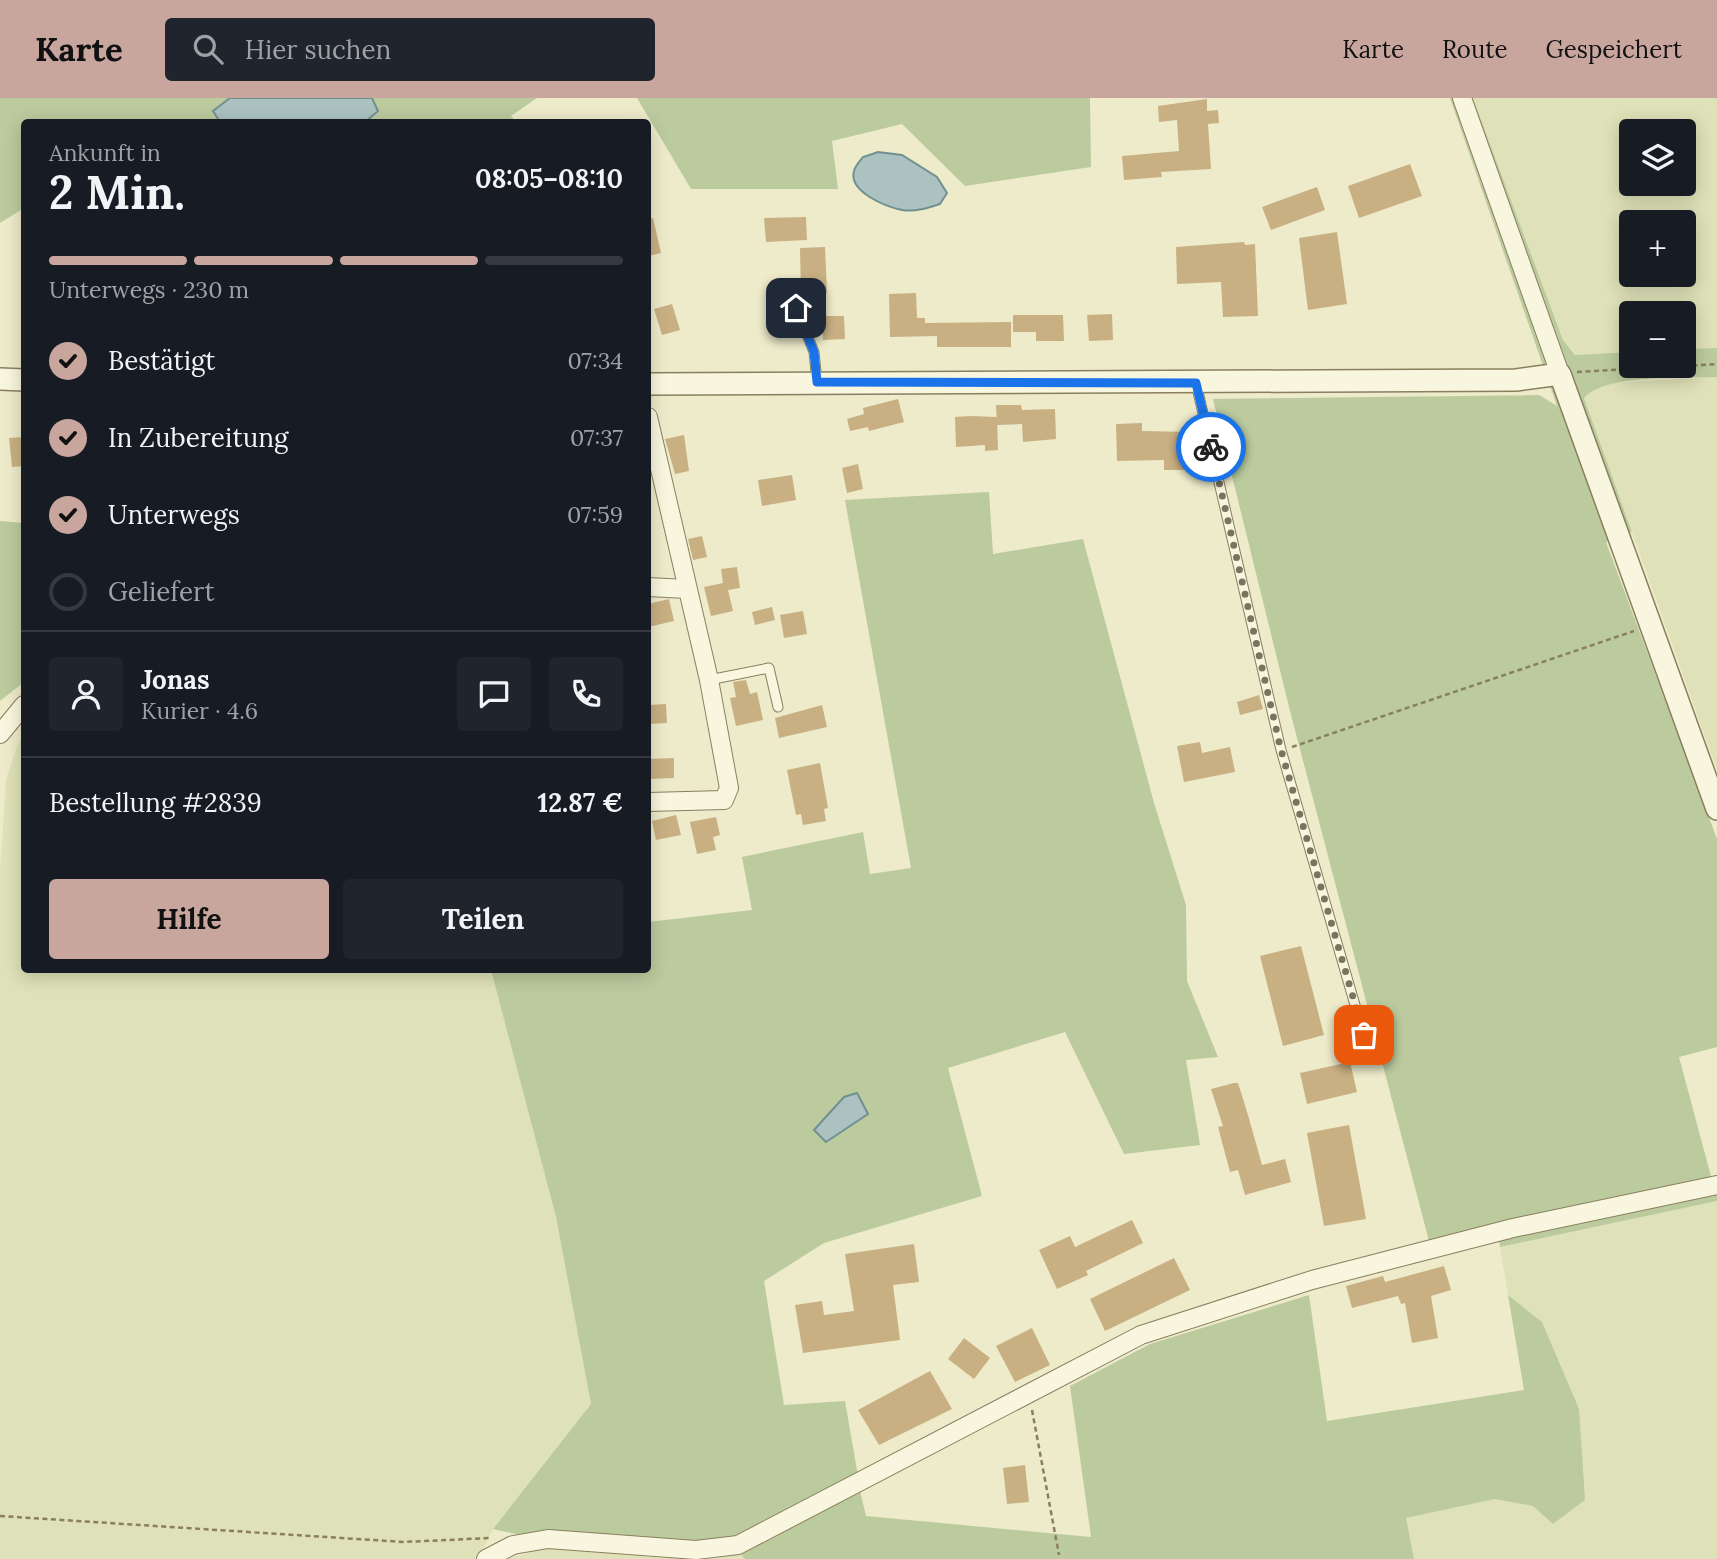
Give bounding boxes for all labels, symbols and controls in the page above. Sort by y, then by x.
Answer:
search box [165,18,655,81]
text: Karte [35,28,123,70]
icon: search [189,30,227,68]
text: Hier suchen [245,33,391,66]
text: Karte [1342,34,1404,65]
text: Route [1442,34,1508,65]
text: Gespeichert [1546,34,1682,65]
map controls [1619,119,1696,378]
button: layers [1619,119,1696,196]
text: Ankunft in [49,138,161,167]
text: 08:05–08:10 [475,162,623,195]
text: 2 Min. [49,163,185,222]
button: + [1619,210,1696,287]
text: Unterwegs · 230 m [49,275,249,304]
pin [766,278,826,338]
icon: home [777,289,815,327]
button: − [1619,301,1696,378]
icon: check [49,342,87,380]
text: Bestätigt [108,344,215,377]
text: 07:34 [568,346,623,375]
courier [1176,412,1246,482]
icon: check [49,419,87,457]
text: In Zubereitung [108,421,288,454]
text: 07:37 [570,423,623,452]
icon: bike [1192,428,1230,466]
icon: check [49,496,87,534]
text: Unterwegs [108,498,240,531]
text: 07:59 [567,500,623,529]
text: Geliefert [108,575,215,608]
button: person [49,657,123,731]
button: chat [457,657,531,731]
button: phone [549,657,623,731]
text: Jonas [141,663,210,696]
text: Kurier · 4.6 [141,696,258,725]
text: Bestellung #2839 [49,786,262,819]
text: 12.87 € [538,786,623,819]
button: Hilfe [49,879,329,959]
button: Teilen [343,879,623,959]
pin [1334,1005,1394,1065]
icon: bag [1345,1016,1383,1054]

